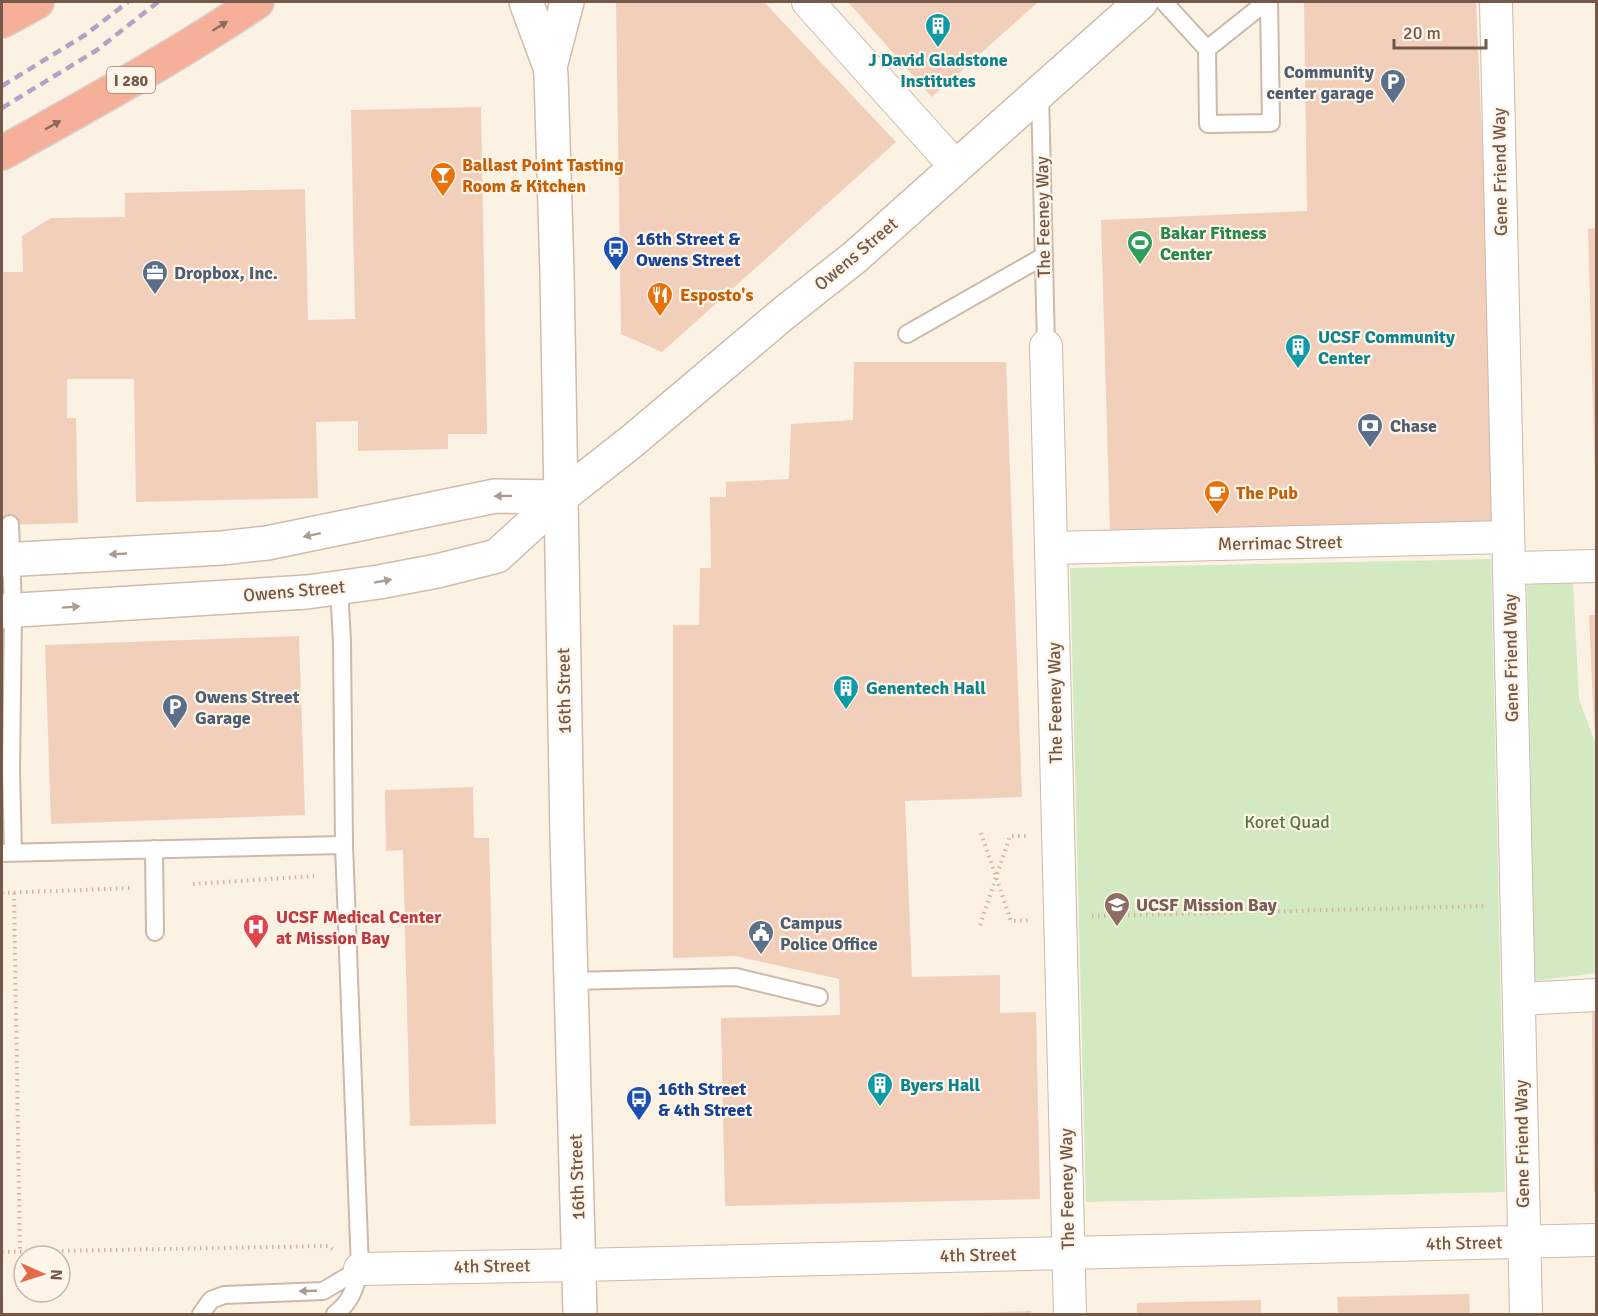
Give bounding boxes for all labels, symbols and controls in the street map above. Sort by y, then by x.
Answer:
building icon: J David Gladstone Institutes [923,11,953,49]
scale bar [1394,12,1486,50]
one-way arrow [212,20,229,31]
text: 20 m [1403,22,1441,44]
place label: J David Gladstone Institutes [868,49,1008,92]
place label: Community center garage [1267,61,1374,104]
road number: I 280 [107,67,155,93]
parking icon: Community center garage [1378,67,1408,105]
street label: Gene Friend Way [1488,107,1512,236]
one-way arrow [44,120,61,130]
place label: Ballast Point Tasting Room & Kitchen [462,154,624,197]
street label: The Feeney Way [1031,156,1055,278]
bar icon: Ballast Point Tasting Room & Kitchen [428,160,458,198]
street label: Owens Street [810,213,902,295]
place label: Bakar Fitness Center [1160,222,1266,265]
place label: 16th Street & Owens Street [636,228,741,271]
sports icon: Bakar Fitness Center [1125,228,1155,266]
bus stop icon: 16th Street & Owens Street [601,234,631,272]
office icon: Dropbox, Inc. [140,258,170,296]
place label: Dropbox, Inc. [174,262,278,284]
restaurant icon: Esposto's [645,280,675,318]
place label: Esposto's [680,284,754,306]
place label: UCSF Community Center [1318,326,1455,369]
building icon: UCSF Community Center [1283,332,1313,370]
bank icon: Chase [1355,411,1385,449]
place label: Chase [1390,415,1437,437]
cafe icon: The Pub [1202,478,1232,516]
place label: The Pub [1236,482,1298,504]
one-way arrow [493,491,512,501]
one-way arrow [302,531,321,540]
street label: Merrimac Street [1217,531,1343,555]
one-way arrow [109,550,128,559]
street label: Owens Street [242,576,346,606]
one-way arrow [373,576,392,585]
street label: Gene Friend Way [1499,593,1523,722]
one-way arrow [61,602,80,612]
street label: The Feeney Way [1043,642,1067,764]
street label: 16th Street [552,648,576,734]
building icon: Genentech Hall [831,673,861,711]
place label: Genentech Hall [866,677,986,699]
place label: Owens Street Garage [195,686,300,729]
parking icon: Owens Street Garage [160,692,190,730]
park label: Koret Quad [1244,811,1330,833]
school or university icon: UCSF Mission Bay [1102,890,1132,928]
place label: UCSF Mission Bay [1136,894,1277,916]
place label: UCSF Medical Center at Mission Bay [276,906,442,949]
hospital icon: UCSF Medical Center at Mission Bay [241,912,271,950]
place label: Campus Police Office [780,912,878,955]
public building icon: Campus Police Office [746,918,776,956]
building icon: Byers Hall [865,1070,895,1108]
place label: Byers Hall [900,1074,981,1096]
place label: 16th Street & 4th Street [658,1078,752,1121]
street label: Gene Friend Way [1510,1079,1534,1208]
bus stop icon: 16th Street & 4th Street [624,1084,654,1122]
street label: The Feeney Way [1055,1128,1079,1250]
street label: 16th Street [564,1133,590,1221]
street label: 4th Street [1425,1231,1503,1255]
street label: 4th Street [939,1243,1017,1267]
north arrow [12,1244,72,1304]
street label: 4th Street [453,1254,531,1278]
text: N [46,1269,66,1281]
one-way arrow [298,1287,317,1296]

